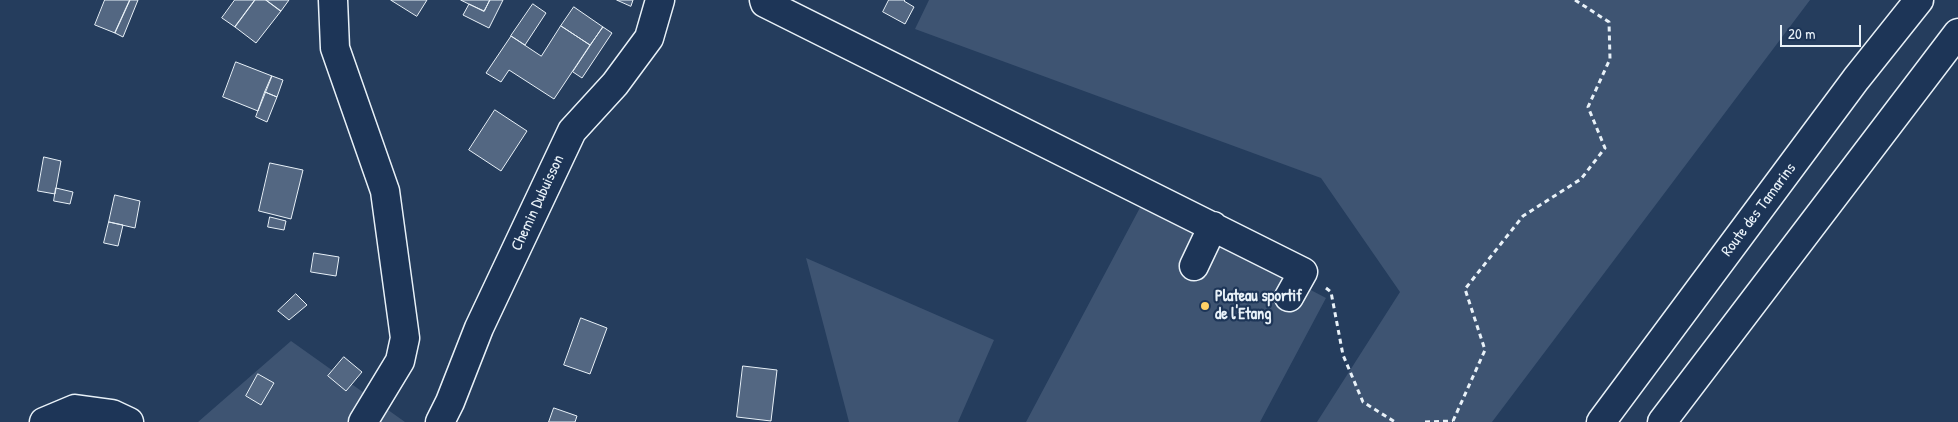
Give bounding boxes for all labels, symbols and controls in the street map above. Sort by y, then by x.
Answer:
scale bar [1783,15,1864,47]
text: 20 m [1788,23,1815,44]
street label: Chemin Dubuisson [507,152,569,254]
street label: Route des Tamarins [1718,159,1800,261]
place label: Plateau sportif de l'Etang [1215,287,1302,325]
marker: Plateau sportif de l'Etang [1199,300,1211,312]

